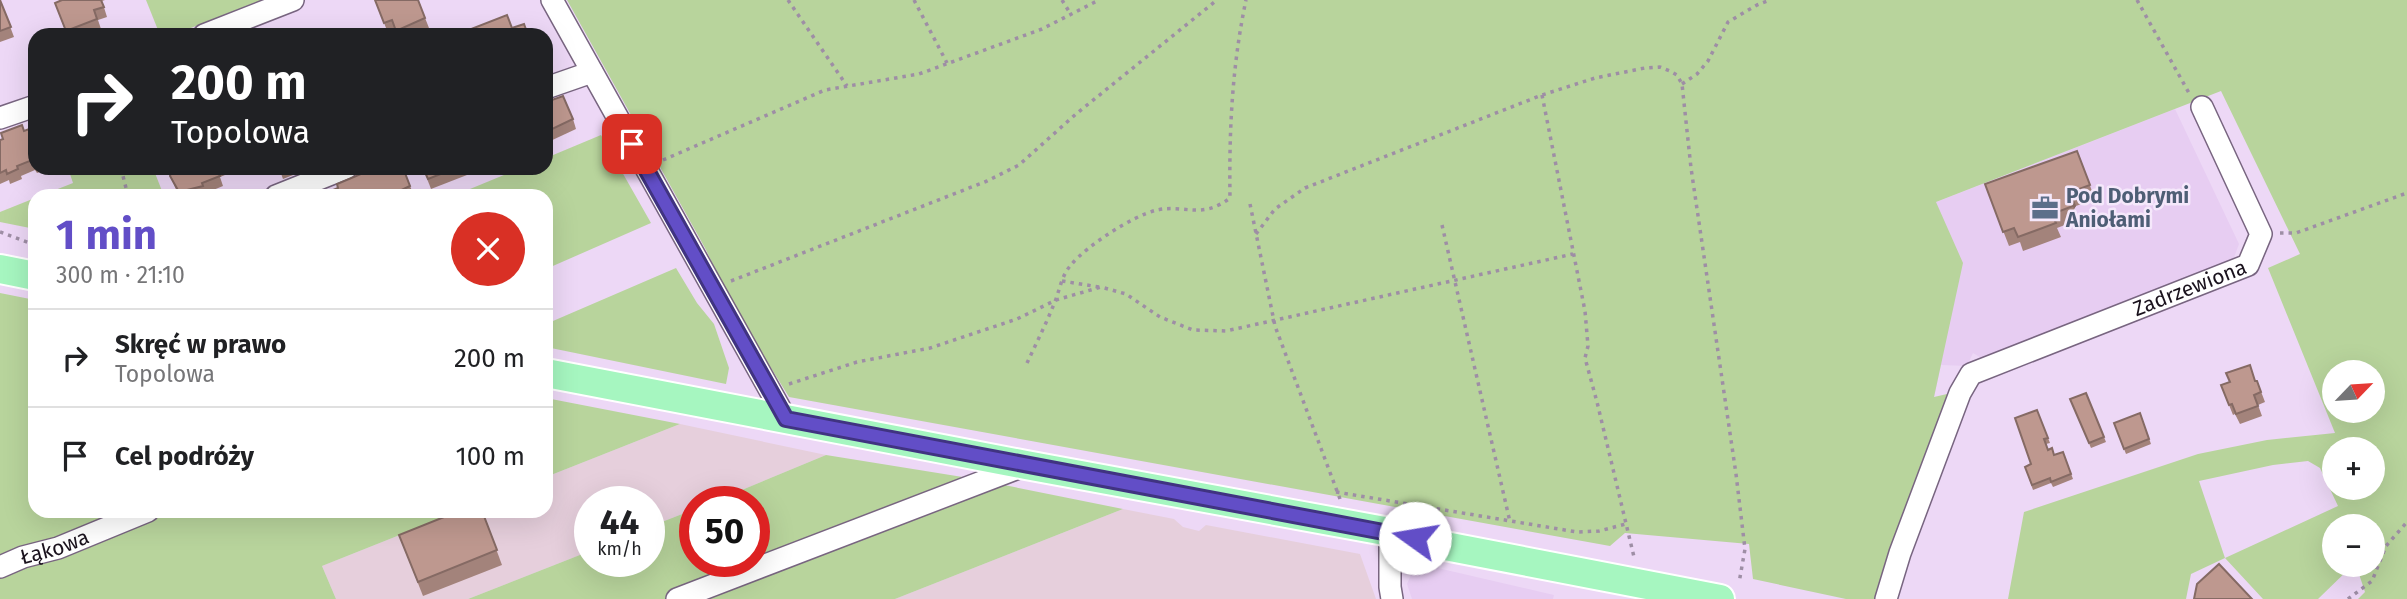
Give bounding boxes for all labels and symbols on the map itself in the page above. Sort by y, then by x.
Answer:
pin [602,114,662,174]
place label: Pod Dobrymi Aniołami [2065,183,2189,233]
office icon: Pod Dobrymi Aniołami [2030,193,2060,223]
street label: Zadrzewiona [2129,254,2250,322]
north arrow [2322,360,2385,424]
speed limit sign: 50 [679,486,770,577]
position arrow [1378,501,1452,575]
street label: Łąkowa [17,524,93,570]

